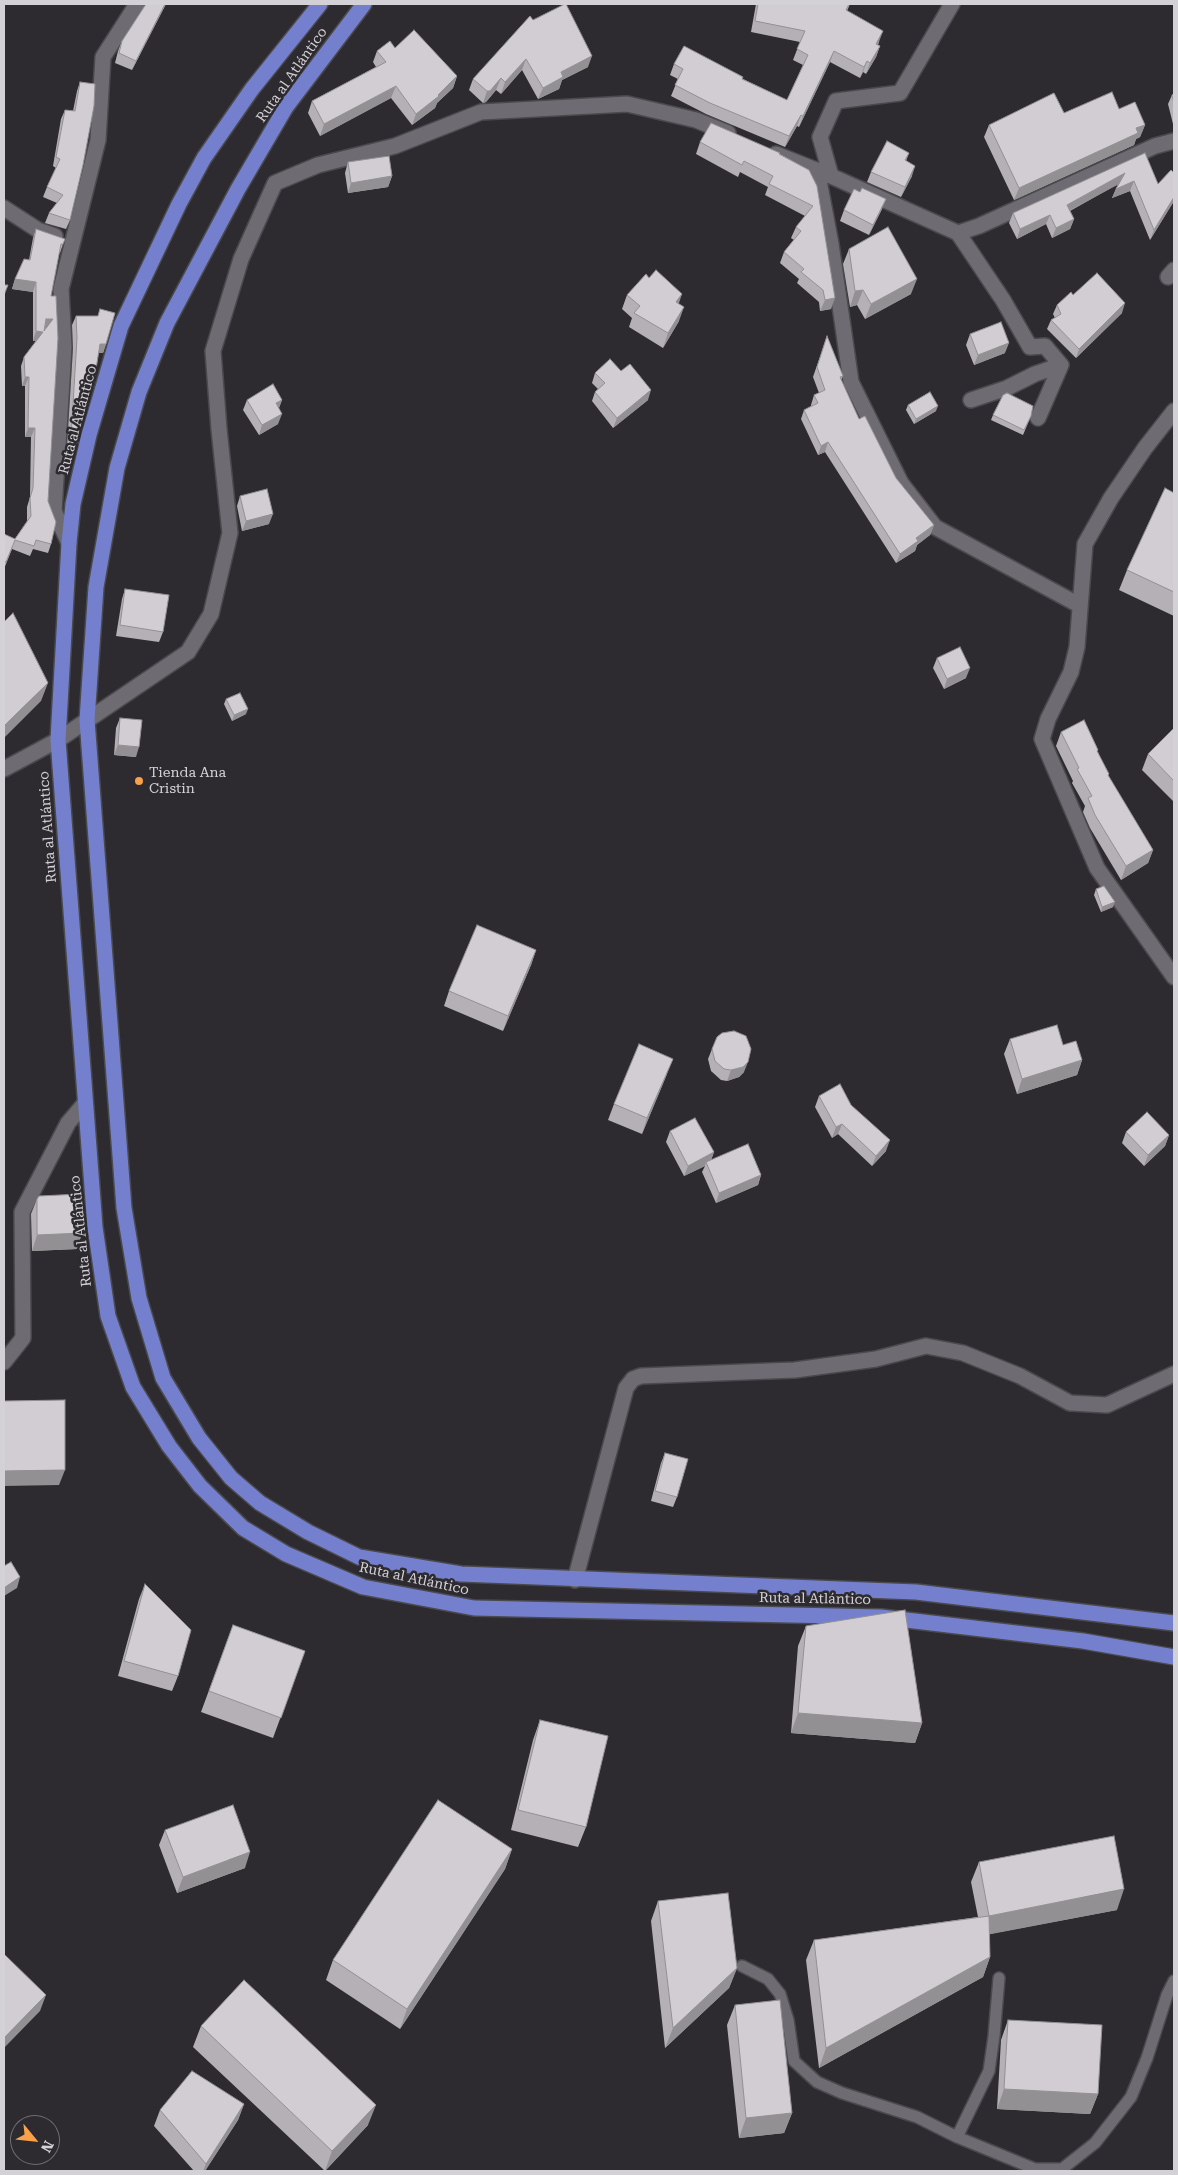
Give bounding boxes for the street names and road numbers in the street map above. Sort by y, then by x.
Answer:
street label: Ruta al Atlántico [253,24,331,126]
street label: Ruta al Atlántico [55,364,101,476]
street label: Ruta al Atlántico [36,771,60,883]
street label: Ruta al Atlántico [67,1175,95,1287]
street label: Ruta al Atlántico [358,1559,470,1599]
street label: Ruta al Atlántico [759,1590,871,1608]

